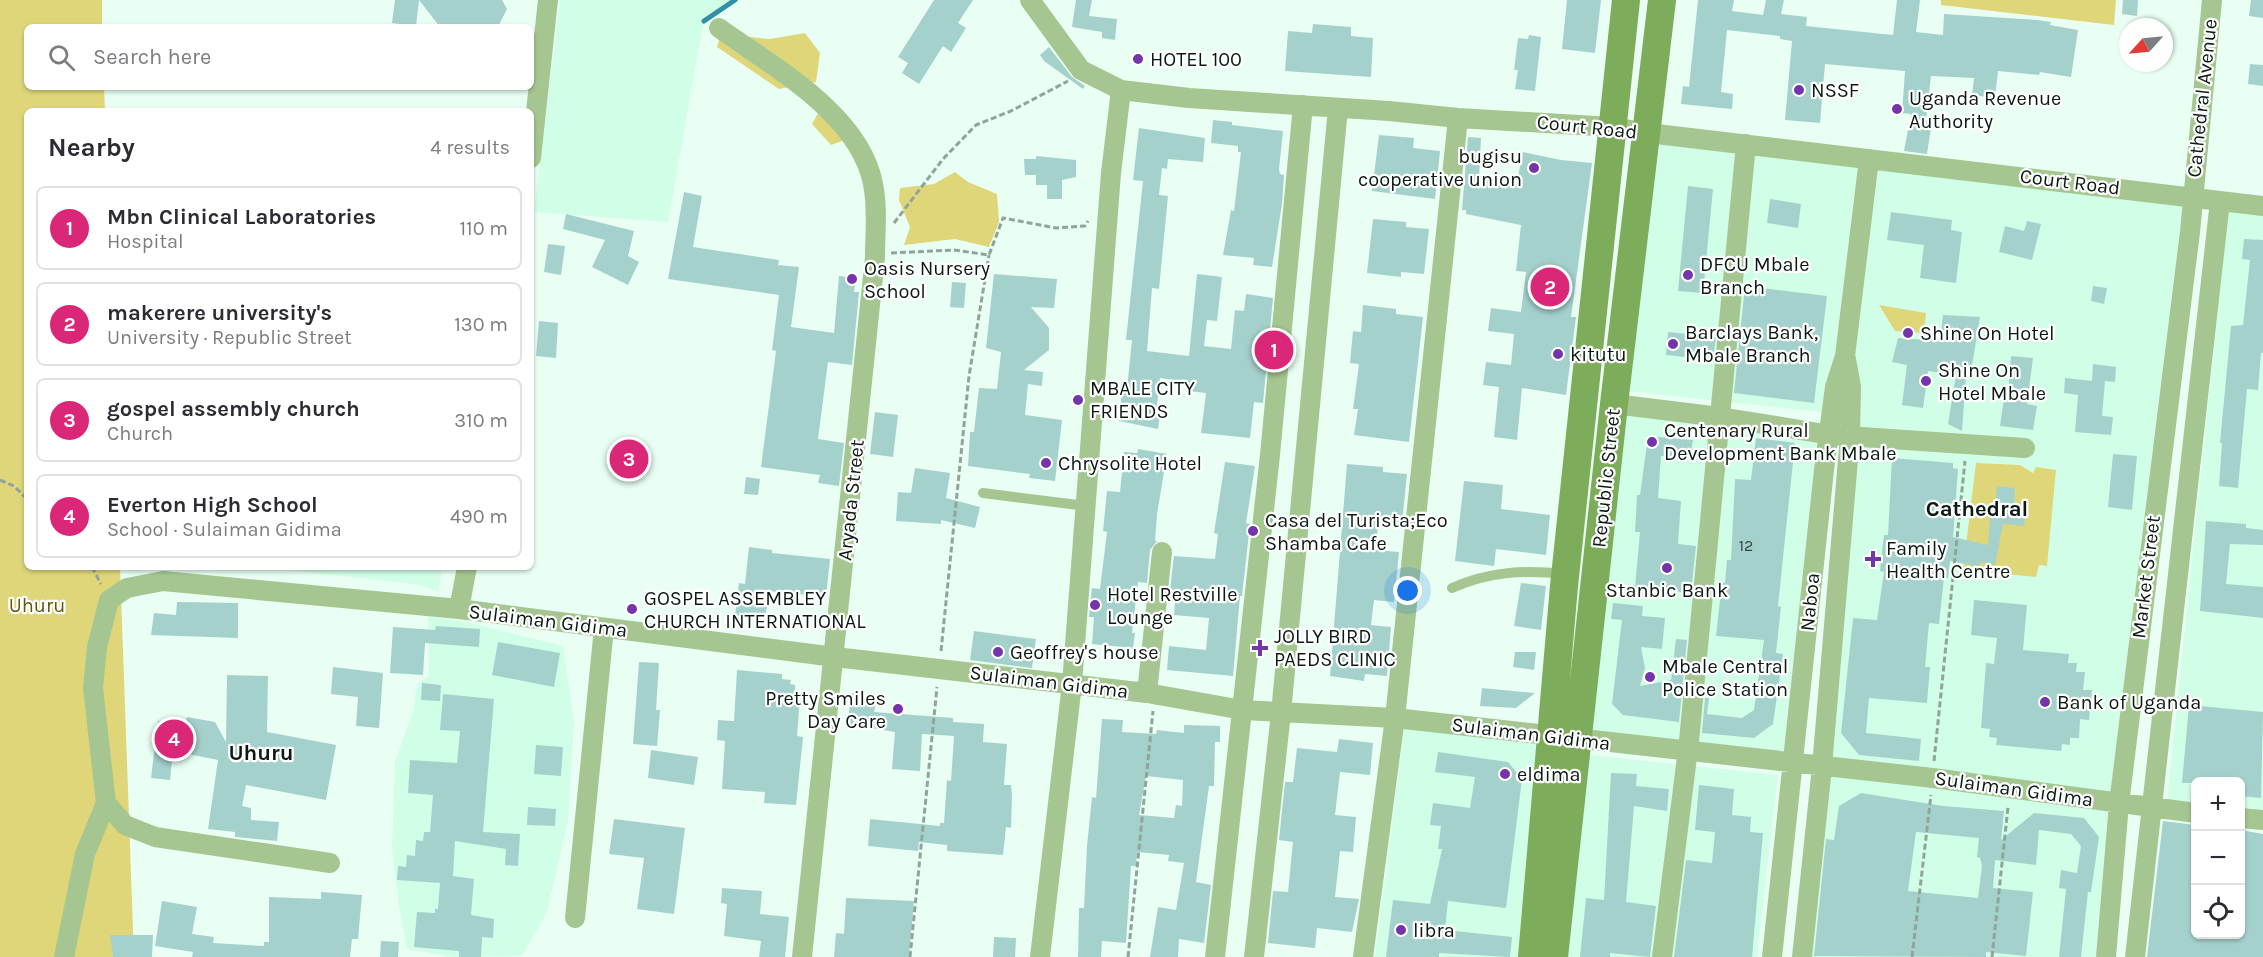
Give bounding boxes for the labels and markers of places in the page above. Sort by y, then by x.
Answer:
place label: HOTEL 100 [1150,48,1242,71]
marker: HOTEL 100 [1131,52,1145,66]
place label: NSSF [1811,79,1859,102]
marker: NSSF [1792,83,1806,97]
place label: Uganda Revenue Authority [1909,87,2061,133]
marker: Uganda Revenue Authority [1890,102,1904,116]
place label: bugisu cooperative union [1358,145,1522,191]
marker: bugisu cooperative union [1527,161,1541,175]
place label: DFCU Mbale Branch [1700,253,1809,299]
place label: Oasis Nursery School [864,257,990,303]
pin: 2 [1530,264,1570,310]
marker: DFCU Mbale Branch [1681,268,1695,282]
marker: Oasis Nursery School [845,272,859,286]
place label: Barclays Bank, Mbale Branch [1685,321,1818,367]
place label: Shine On Hotel [1920,322,2055,345]
marker: Shine On Hotel [1901,326,1915,340]
pin: 1 [1254,328,1294,372]
marker: Barclays Bank, Mbale Branch [1666,337,1680,351]
place label: kitutu [1570,343,1627,366]
marker: kitutu [1551,347,1565,361]
place label: Shine On Hotel Mbale [1938,359,2046,405]
marker: Shine On Hotel Mbale [1919,374,1933,388]
place label: MBALE CITY FRIENDS [1090,377,1195,423]
marker: MBALE CITY FRIENDS [1071,393,1085,407]
place label: Centenary Rural Development Bank Mbale [1664,419,1897,465]
marker: Centenary Rural Development Bank Mbale [1645,435,1659,449]
pin: 3 [610,436,648,482]
place label: Chrysolite Hotel [1058,452,1202,475]
marker: Chrysolite Hotel [1039,456,1053,470]
place label: Casa del Turista;Eco Shamba Cafe [1265,509,1448,555]
marker: Casa del Turista;Eco Shamba Cafe [1246,524,1260,538]
place label: Family Health Centre [1886,537,2010,583]
marker: Family Health Centre [1864,550,1882,568]
marker: Stanbic Bank [1660,561,1674,575]
place label: Stanbic Bank [1606,579,1728,602]
place label: Hotel Restville Lounge [1107,583,1237,629]
place label: GOSPEL ASSEMBLEY CHURCH INTERNATIONAL [644,587,866,633]
marker: Hotel Restville Lounge [1088,598,1102,612]
marker: GOSPEL ASSEMBLEY CHURCH INTERNATIONAL [625,602,639,616]
place label: JOLLY BIRD PAEDS CLINIC [1274,625,1396,671]
marker: JOLLY BIRD PAEDS CLINIC [1251,639,1269,657]
place label: Geoffrey's house [1010,641,1158,664]
marker: Geoffrey's house [991,645,1005,659]
place label: Mbale Central Police Station [1662,655,1788,701]
marker: Mbale Central Police Station [1643,670,1657,684]
place label: Pretty Smiles Day Care [765,687,886,733]
place label: Bank of Uganda [2057,691,2201,714]
marker: Bank of Uganda [2038,695,2052,709]
marker: Pretty Smiles Day Care [891,702,905,716]
pin: 4 [154,716,194,762]
place label: eldima [1517,763,1580,786]
marker: eldima [1498,767,1512,781]
place label: libra [1413,919,1455,942]
marker: libra [1394,923,1408,937]

